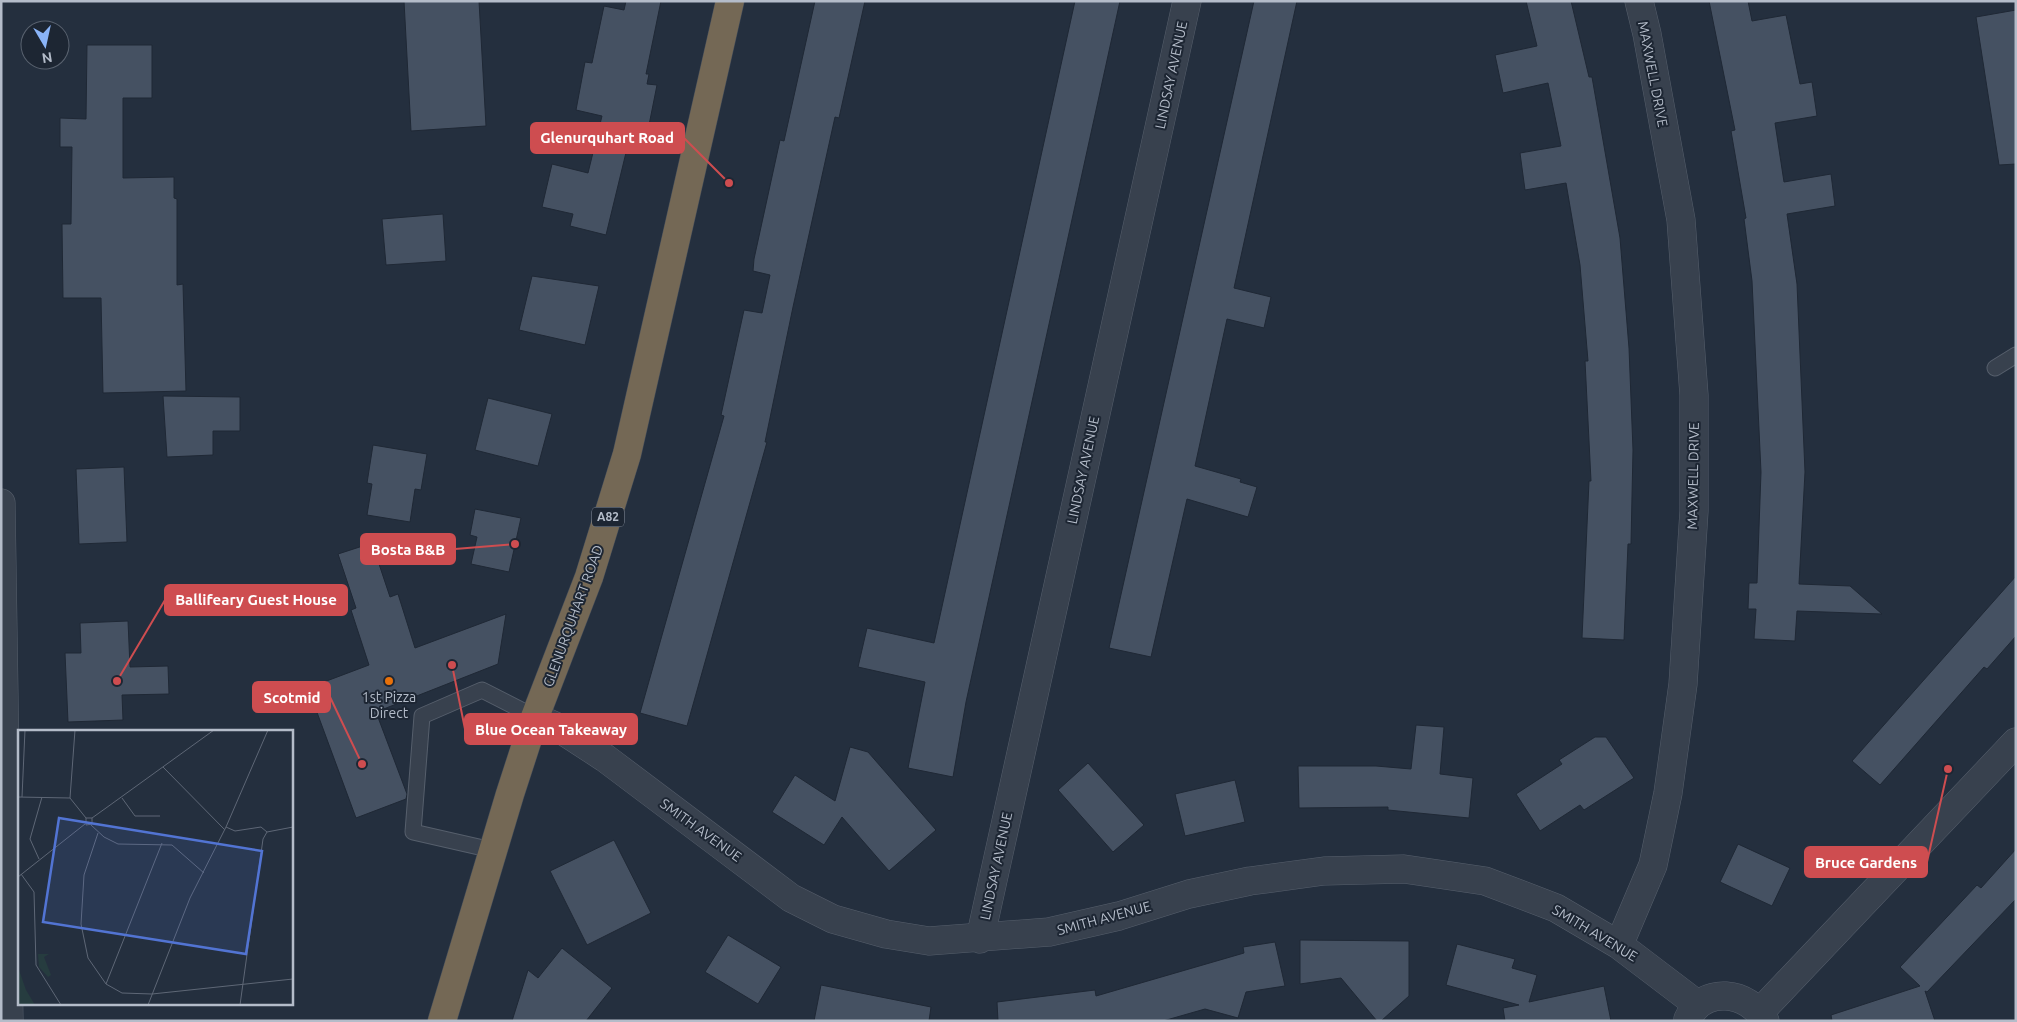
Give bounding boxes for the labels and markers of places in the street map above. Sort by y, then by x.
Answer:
callout: Glenurquhart Road [531,123,684,153]
callout: Bosta B&B [361,534,455,564]
callout: Ballifeary Guest House [165,585,347,615]
marker: 1st Pizza Direct [383,675,395,687]
callout: Scotmid [253,682,330,712]
place label: 1st Pizza Direct [362,689,416,721]
callout: Blue Ocean Takeaway [465,714,637,744]
callout: Bruce Gardens [1805,847,1927,877]

